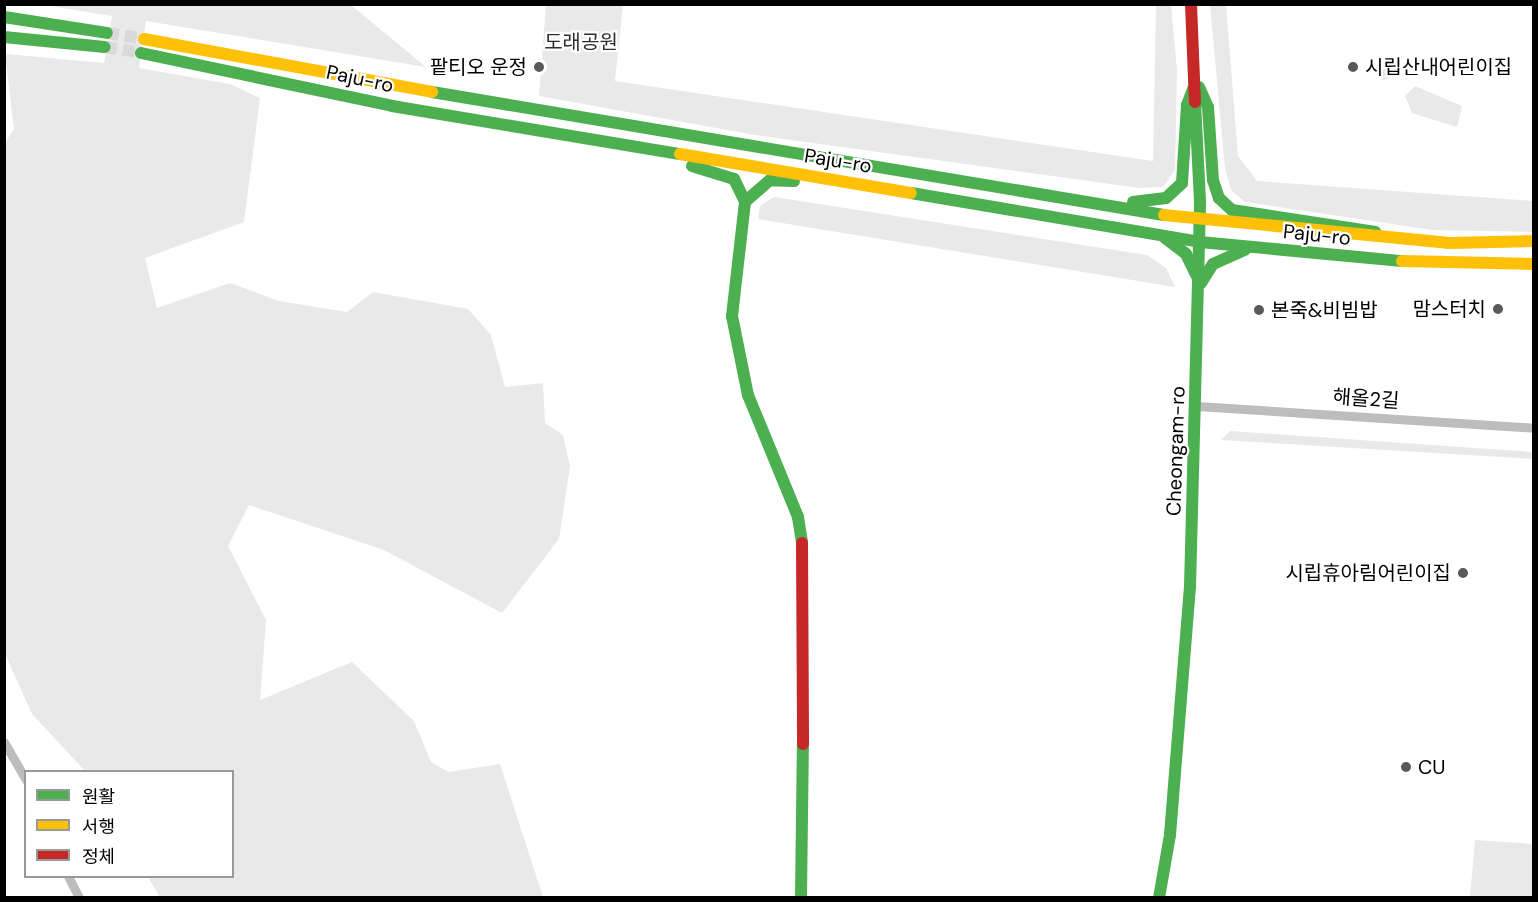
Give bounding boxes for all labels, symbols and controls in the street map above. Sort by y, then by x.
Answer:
park label: 도래공원 [544,30,618,54]
place label: 팥티오 운정 [430,55,527,79]
place label: 시립산내어린이집 [1365,55,1512,79]
street label: Paju-ro [324,60,396,98]
marker: 팥티오 운정 [532,60,546,74]
marker: 시립산내어린이집 [1346,60,1360,74]
street label: Paju-ro [803,144,873,178]
street label: Paju-ro [1282,220,1352,250]
place label: 맘스터치 [1412,297,1486,321]
place label: 본죽&비빔밥 [1271,298,1378,322]
marker: 맘스터치 [1491,302,1505,316]
marker: 본죽&비빔밥 [1252,303,1266,317]
street label: 해올2길 [1332,385,1400,413]
street label: Cheongam-ro [1162,386,1190,516]
place label: 시립휴아림어린이집 [1285,561,1451,585]
marker: 시립휴아림어린이집 [1456,566,1470,580]
place label: CU [1418,755,1445,779]
marker: CU [1399,760,1413,774]
legend [24,770,234,878]
text: 원활 [82,785,115,809]
text: 서행 [82,815,115,839]
text: 정체 [82,845,115,869]

